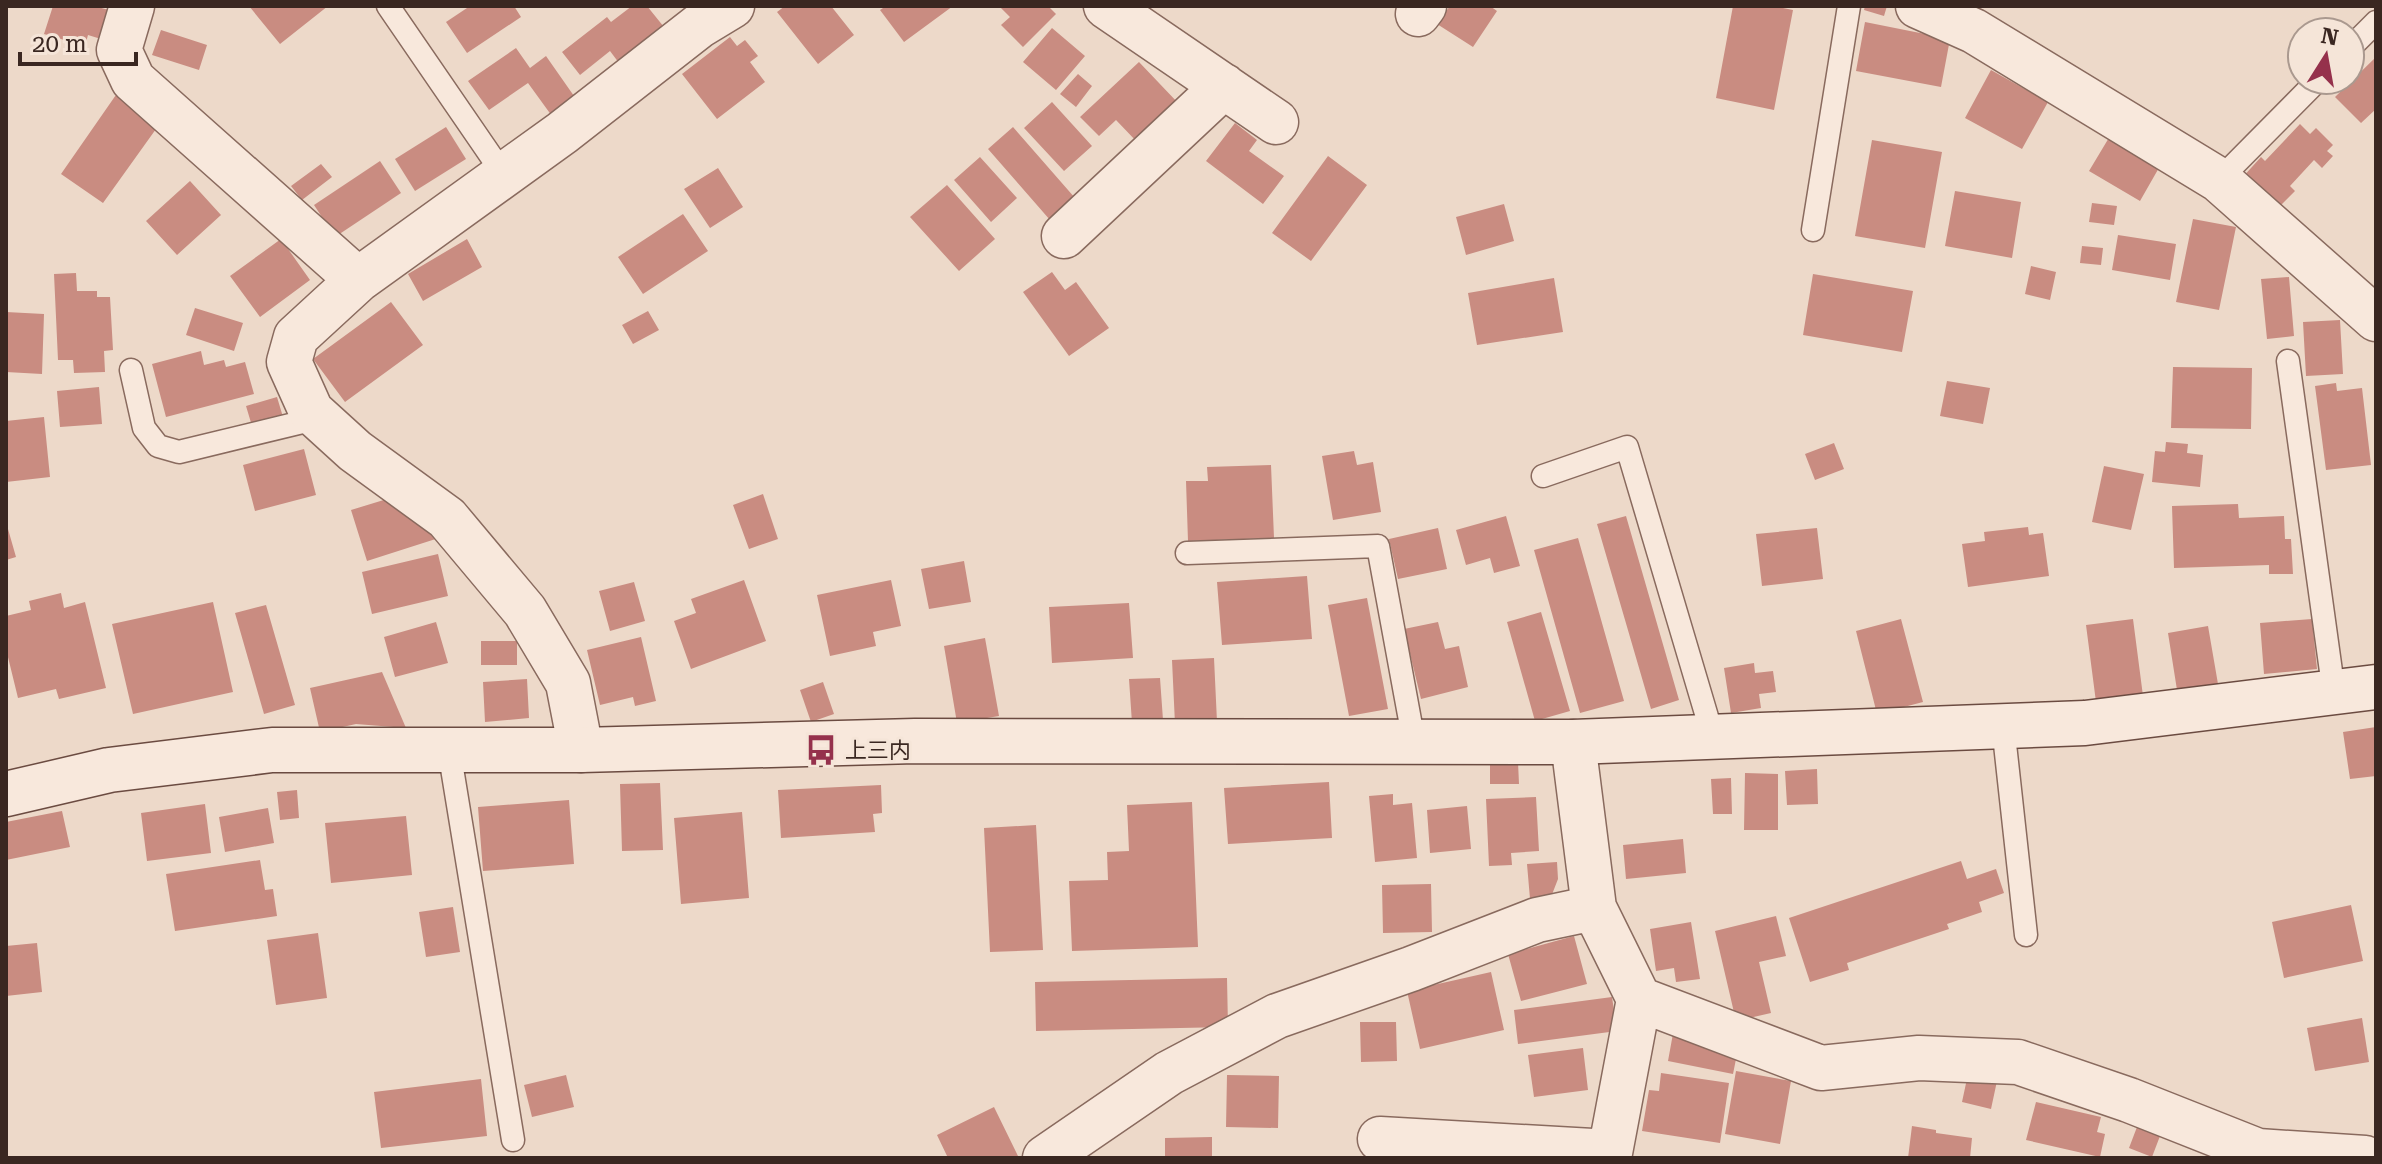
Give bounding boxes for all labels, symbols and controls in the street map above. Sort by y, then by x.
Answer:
scale bar [20,16,136,66]
north arrow [2286,16,2366,96]
text: N [2319,23,2340,51]
text: 20 m [32,30,87,58]
bus stop icon: 上三内 [804,733,838,767]
place label: 上三内 [845,738,911,763]

